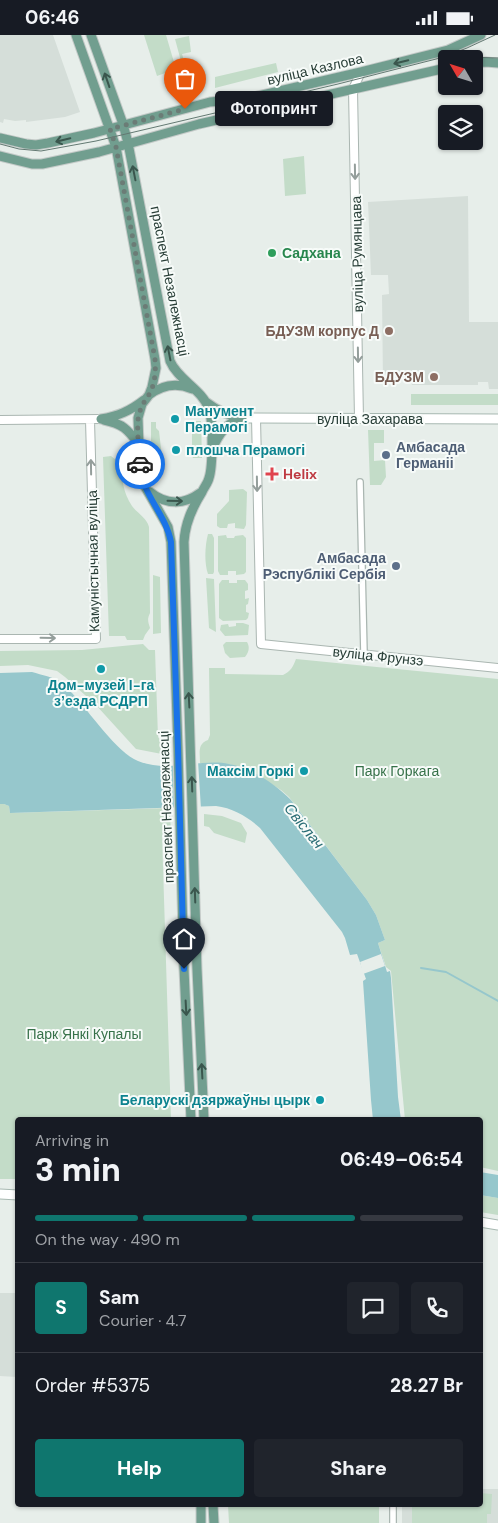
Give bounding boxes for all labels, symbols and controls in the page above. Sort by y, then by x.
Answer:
text: 06:46 [25,5,80,30]
street label: вуліца Казлова [265,49,365,89]
north arrow [438,50,482,95]
map controls [438,50,483,150]
pin [164,58,206,109]
one-way arrow [394,58,410,67]
icon: bag [171,65,199,93]
one-way arrow [102,72,111,88]
callout: Фотопринт [215,91,332,127]
text: Фотопринт [230,98,318,119]
button: layers [438,105,483,150]
one-way arrow [55,136,71,145]
one-way arrow [350,164,360,180]
one-way arrow [129,166,138,182]
street label: вуліца Румянцава [347,195,367,312]
street label: праспект Незалежнасці [147,204,193,358]
place label: Садхана [282,244,341,262]
marker: Садхана [266,247,278,259]
place label: БДУЗМ корпус Д [265,322,379,340]
marker: БДУЗМ корпус Д [383,325,395,337]
one-way arrow [164,346,173,362]
one-way arrow [354,346,363,362]
place label: БДУЗМ [375,368,424,386]
marker: БДУЗМ [428,371,440,383]
place label: Манумент Перамогі [185,402,254,436]
street label: вуліца Захарава [317,410,423,428]
marker: Манумент Перамогі [169,413,181,425]
place label: Амбасада Германіі [396,438,465,472]
courier [115,439,165,489]
place label: плошча Перамогі [186,441,305,459]
marker: плошча Перамогі [170,444,182,456]
marker: Амбасада Германіі [380,449,392,461]
icon: car [126,450,154,478]
one-way arrow [86,460,96,476]
place label: Helix [283,465,317,483]
marker: Helix [265,467,279,481]
one-way arrow [252,476,262,492]
street label: Камуністычная вуліца [83,490,103,632]
one-way arrow [167,497,183,506]
place label: Амбасада Рэспублікі Сербія [263,549,386,583]
marker: Амбасада Рэспублікі Сербія [390,560,402,572]
one-way arrow [40,633,56,643]
street label: вуліца Фрунзэ [332,642,424,670]
marker: Дом-музей I-га зʼезда РСДРП [95,663,107,675]
place label: Дом-музей I-га зʼезда РСДРП [48,676,155,710]
one-way arrow [184,692,193,708]
street label: праспект Незалежнасці [154,730,178,884]
place label: Максім Горкі [207,762,294,780]
park label: Парк Горкага [355,762,439,780]
marker: Максім Горкі [298,765,310,777]
one-way arrow [187,776,197,792]
water label: Свіслач [280,799,329,853]
one-way arrow [190,887,200,903]
pin [163,918,205,969]
icon: home [170,925,198,953]
one-way arrow [181,1000,190,1016]
park label: Парк Янкі Купалы [26,1025,142,1043]
one-way arrow [197,1064,206,1080]
place label: Беларускі дзяржаўны цырк [120,1091,311,1109]
marker: Беларускі дзяржаўны цырк [314,1094,326,1106]
text: Arriving in [35,1130,109,1151]
text: 06:49–06:54 [340,1147,463,1172]
text: 3 min [35,1149,121,1191]
text: On the way · 490 m [35,1229,180,1250]
button: chat [347,1282,399,1334]
button: phone [411,1282,463,1334]
text: Sam [99,1285,140,1310]
text: S [55,1295,67,1320]
text: Courier · 4.7 [99,1310,187,1331]
text: Order #5375 [35,1373,150,1398]
text: 28.27 Br [390,1373,463,1398]
button: Help [35,1439,244,1497]
button: Share [254,1439,463,1497]

